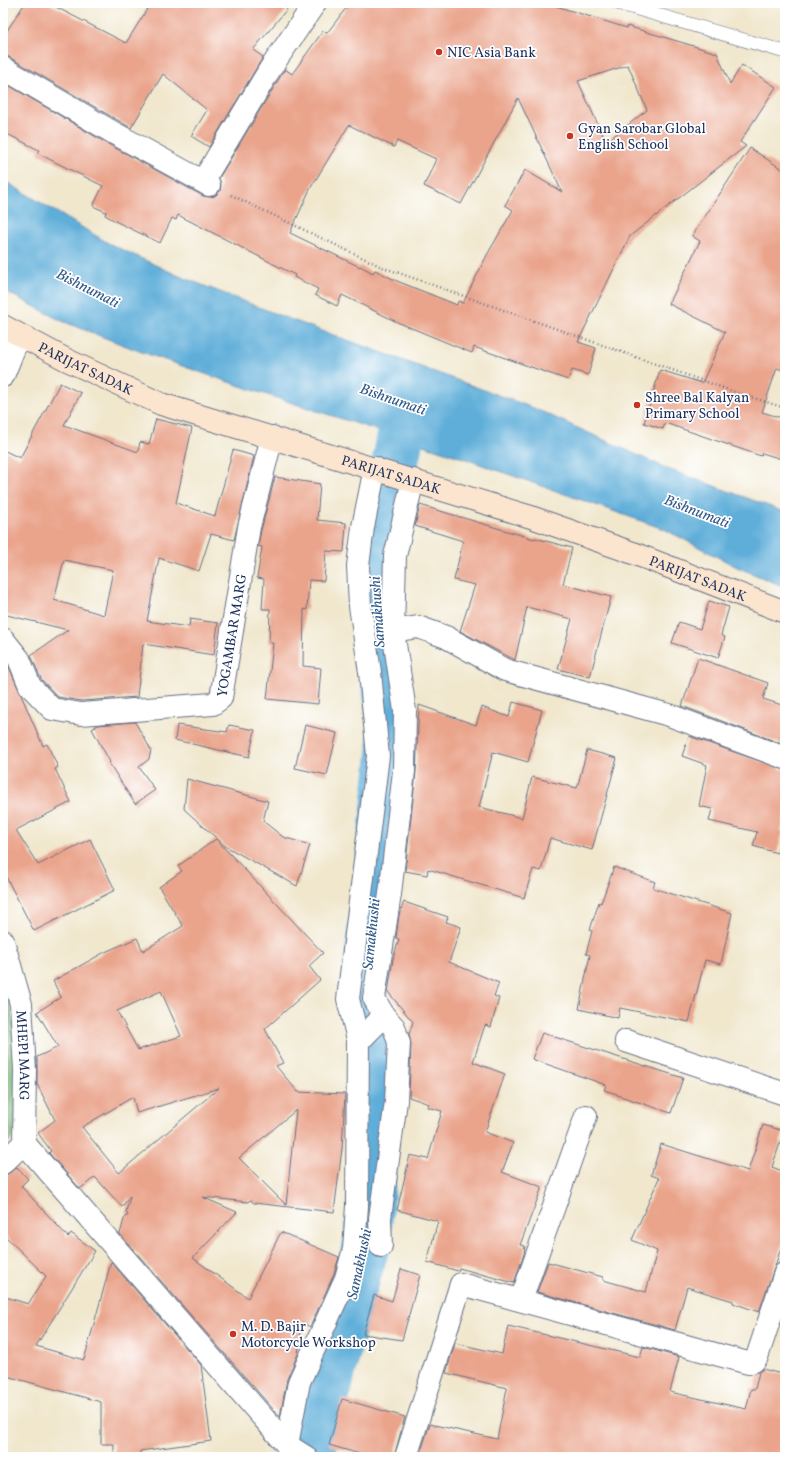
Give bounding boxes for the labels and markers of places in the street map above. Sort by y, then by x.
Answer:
place label: NIC Asia Bank [447,44,536,63]
marker: NIC Asia Bank [434,47,444,57]
place label: Gyan Sarobar Global English School [578,120,706,155]
marker: Gyan Sarobar Global English School [565,131,575,141]
place label: Shree Bal Kalyan Primary School [645,389,749,424]
marker: Shree Bal Kalyan Primary School [632,400,642,410]
place label: M. D. Bajir Motorcycle Workshop [241,1318,376,1353]
marker: M. D. Bajir Motorcycle Workshop [228,1329,238,1339]

